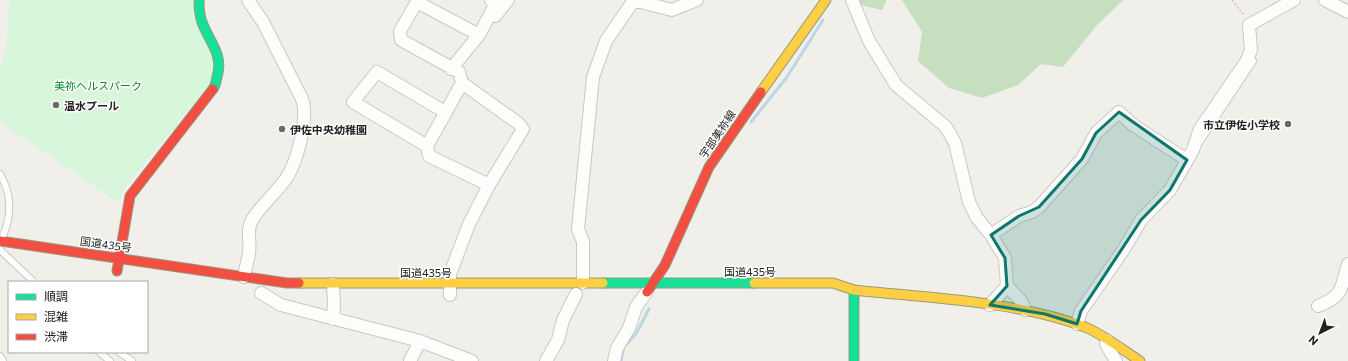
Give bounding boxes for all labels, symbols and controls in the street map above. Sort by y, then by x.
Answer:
park label: 美祢ヘルスパーク [54,79,142,92]
place label: 温水プール [64,99,119,112]
marker: 温水プール [51,100,61,110]
street label: 宇部美祢線 [696,108,738,160]
place label: 市立伊佐小学校 [1203,118,1280,131]
marker: 市立伊佐小学校 [1283,119,1293,129]
place label: 伊佐中央幼稚園 [290,123,367,136]
marker: 伊佐中央幼稚園 [277,124,287,134]
street label: 国道435号 [79,234,133,254]
street label: 国道435号 [724,265,776,278]
street label: 国道435号 [400,266,452,279]
legend [8,281,148,353]
text: 順調 [44,289,68,303]
text: 混雑 [44,309,68,323]
north arrow [1300,313,1340,353]
text: 渋滞 [44,329,68,343]
text: N [1306,333,1320,348]

